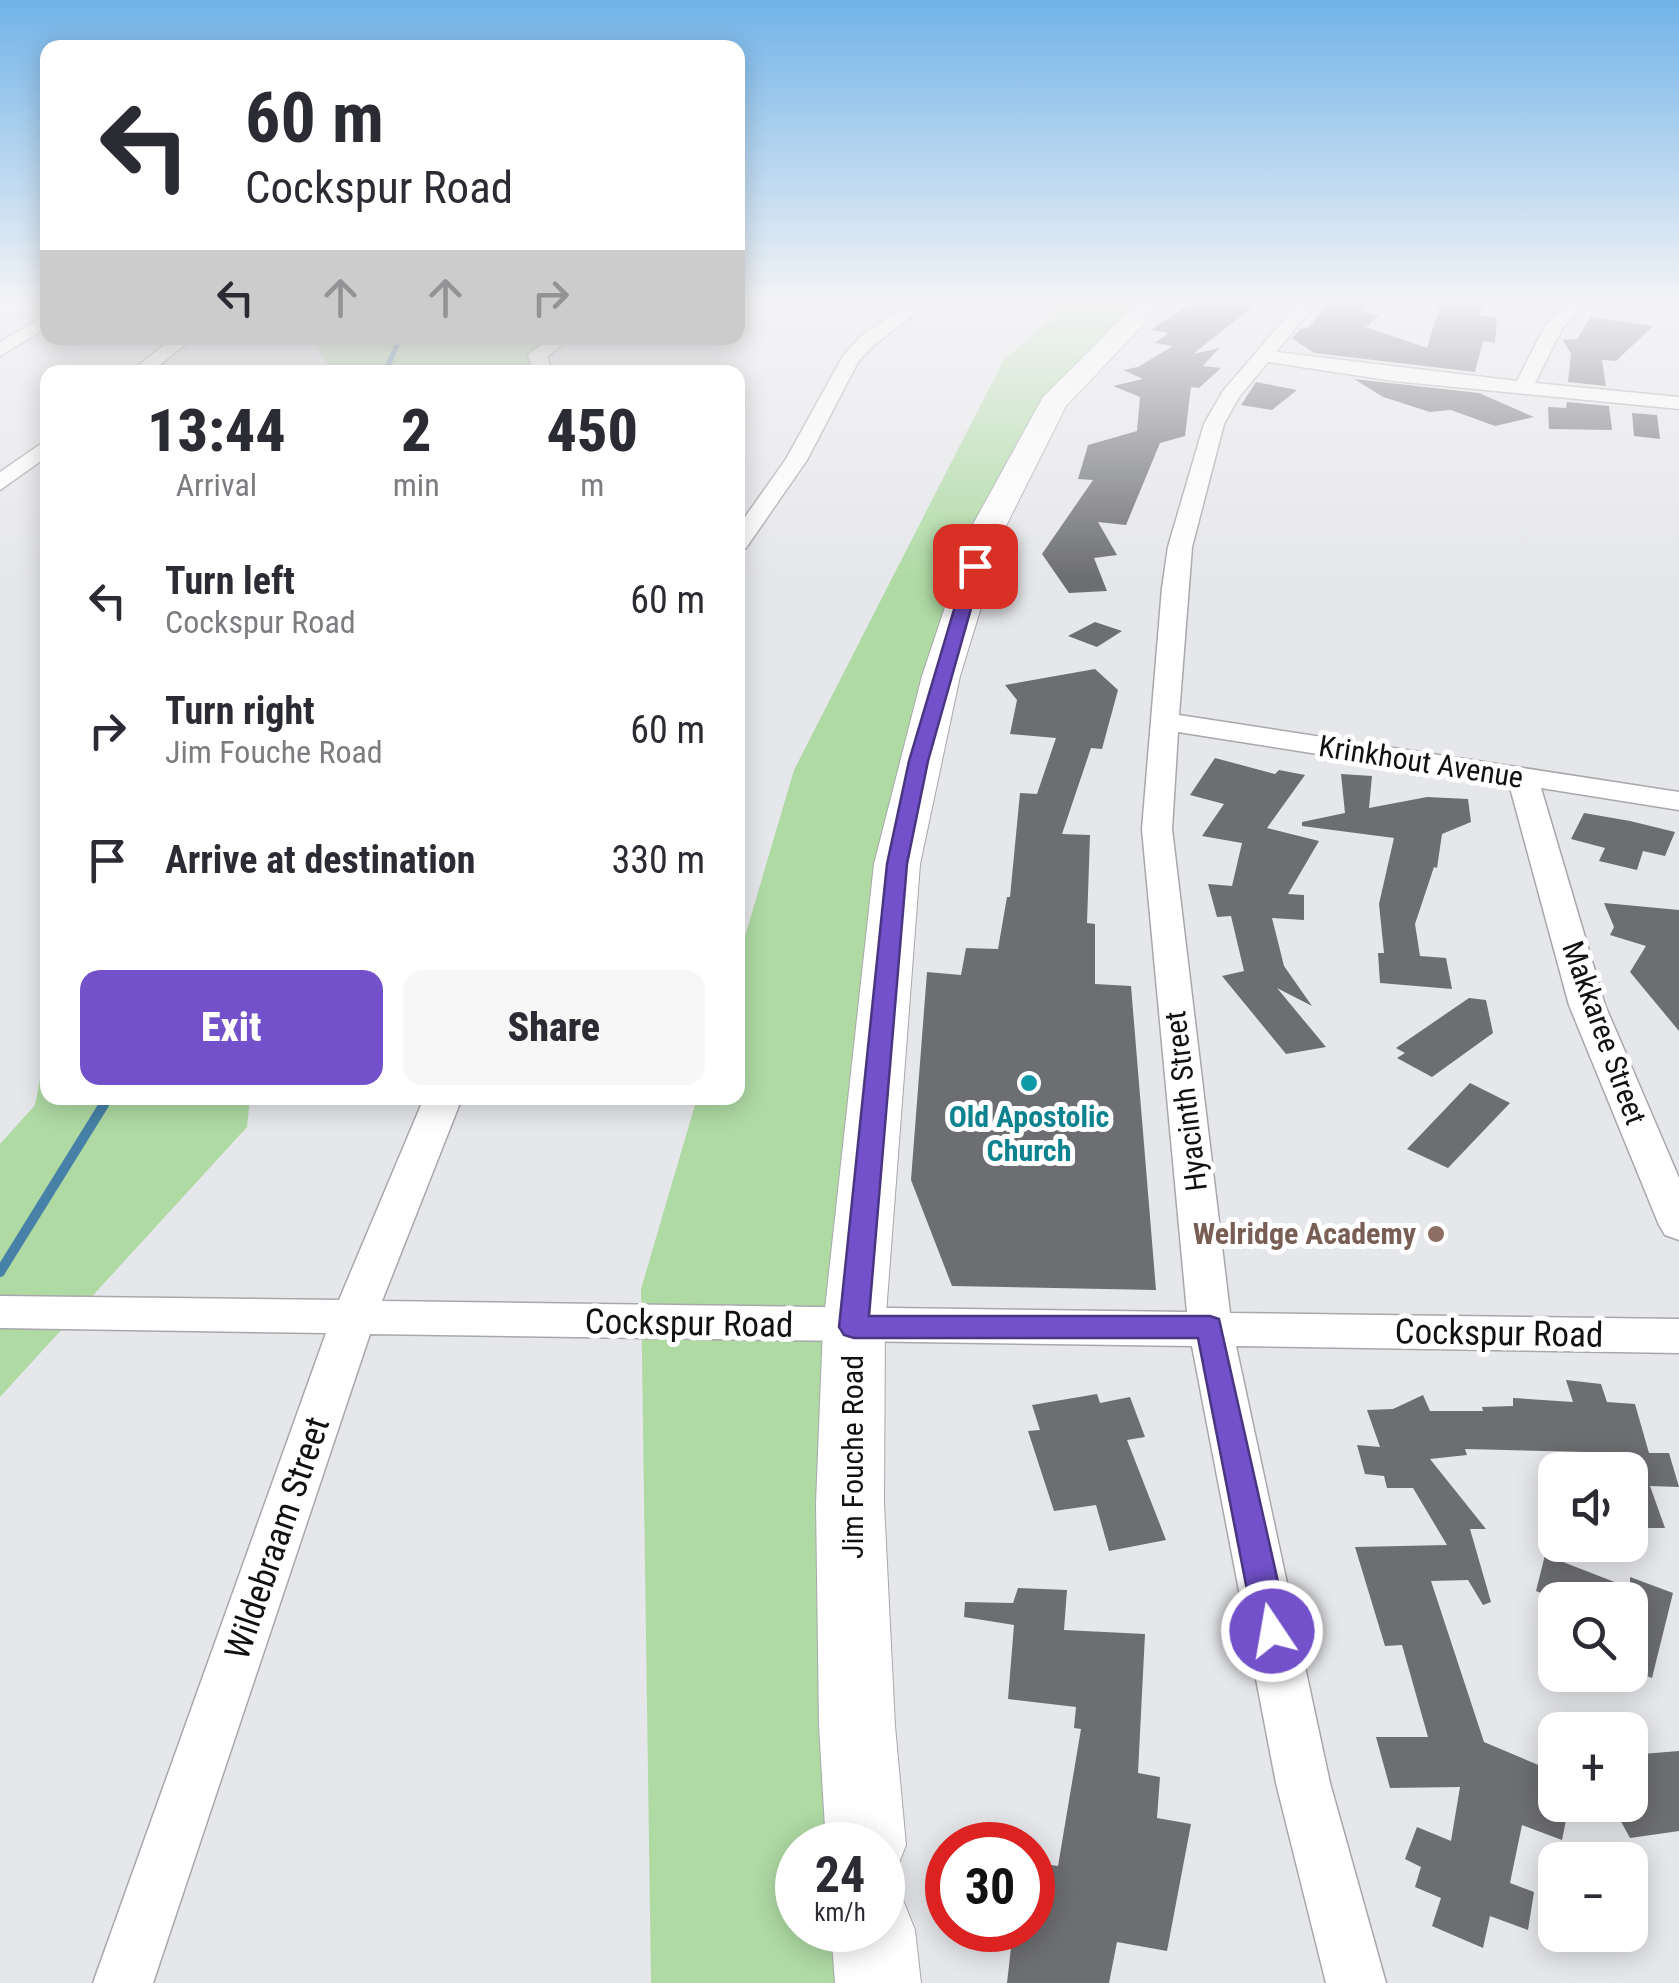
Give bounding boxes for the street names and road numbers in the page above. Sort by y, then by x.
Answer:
street label: Krinkhout Avenue [1316,728,1526,795]
street label: Makkaree Street [1555,936,1654,1129]
street label: Hyacinth Street [1157,1009,1214,1193]
street label: Cockspur Road [584,1301,794,1346]
street label: Cockspur Road [1394,1311,1604,1356]
street label: Jim Fouche Road [835,1355,870,1559]
street label: Wildebraam Street [217,1412,338,1665]

